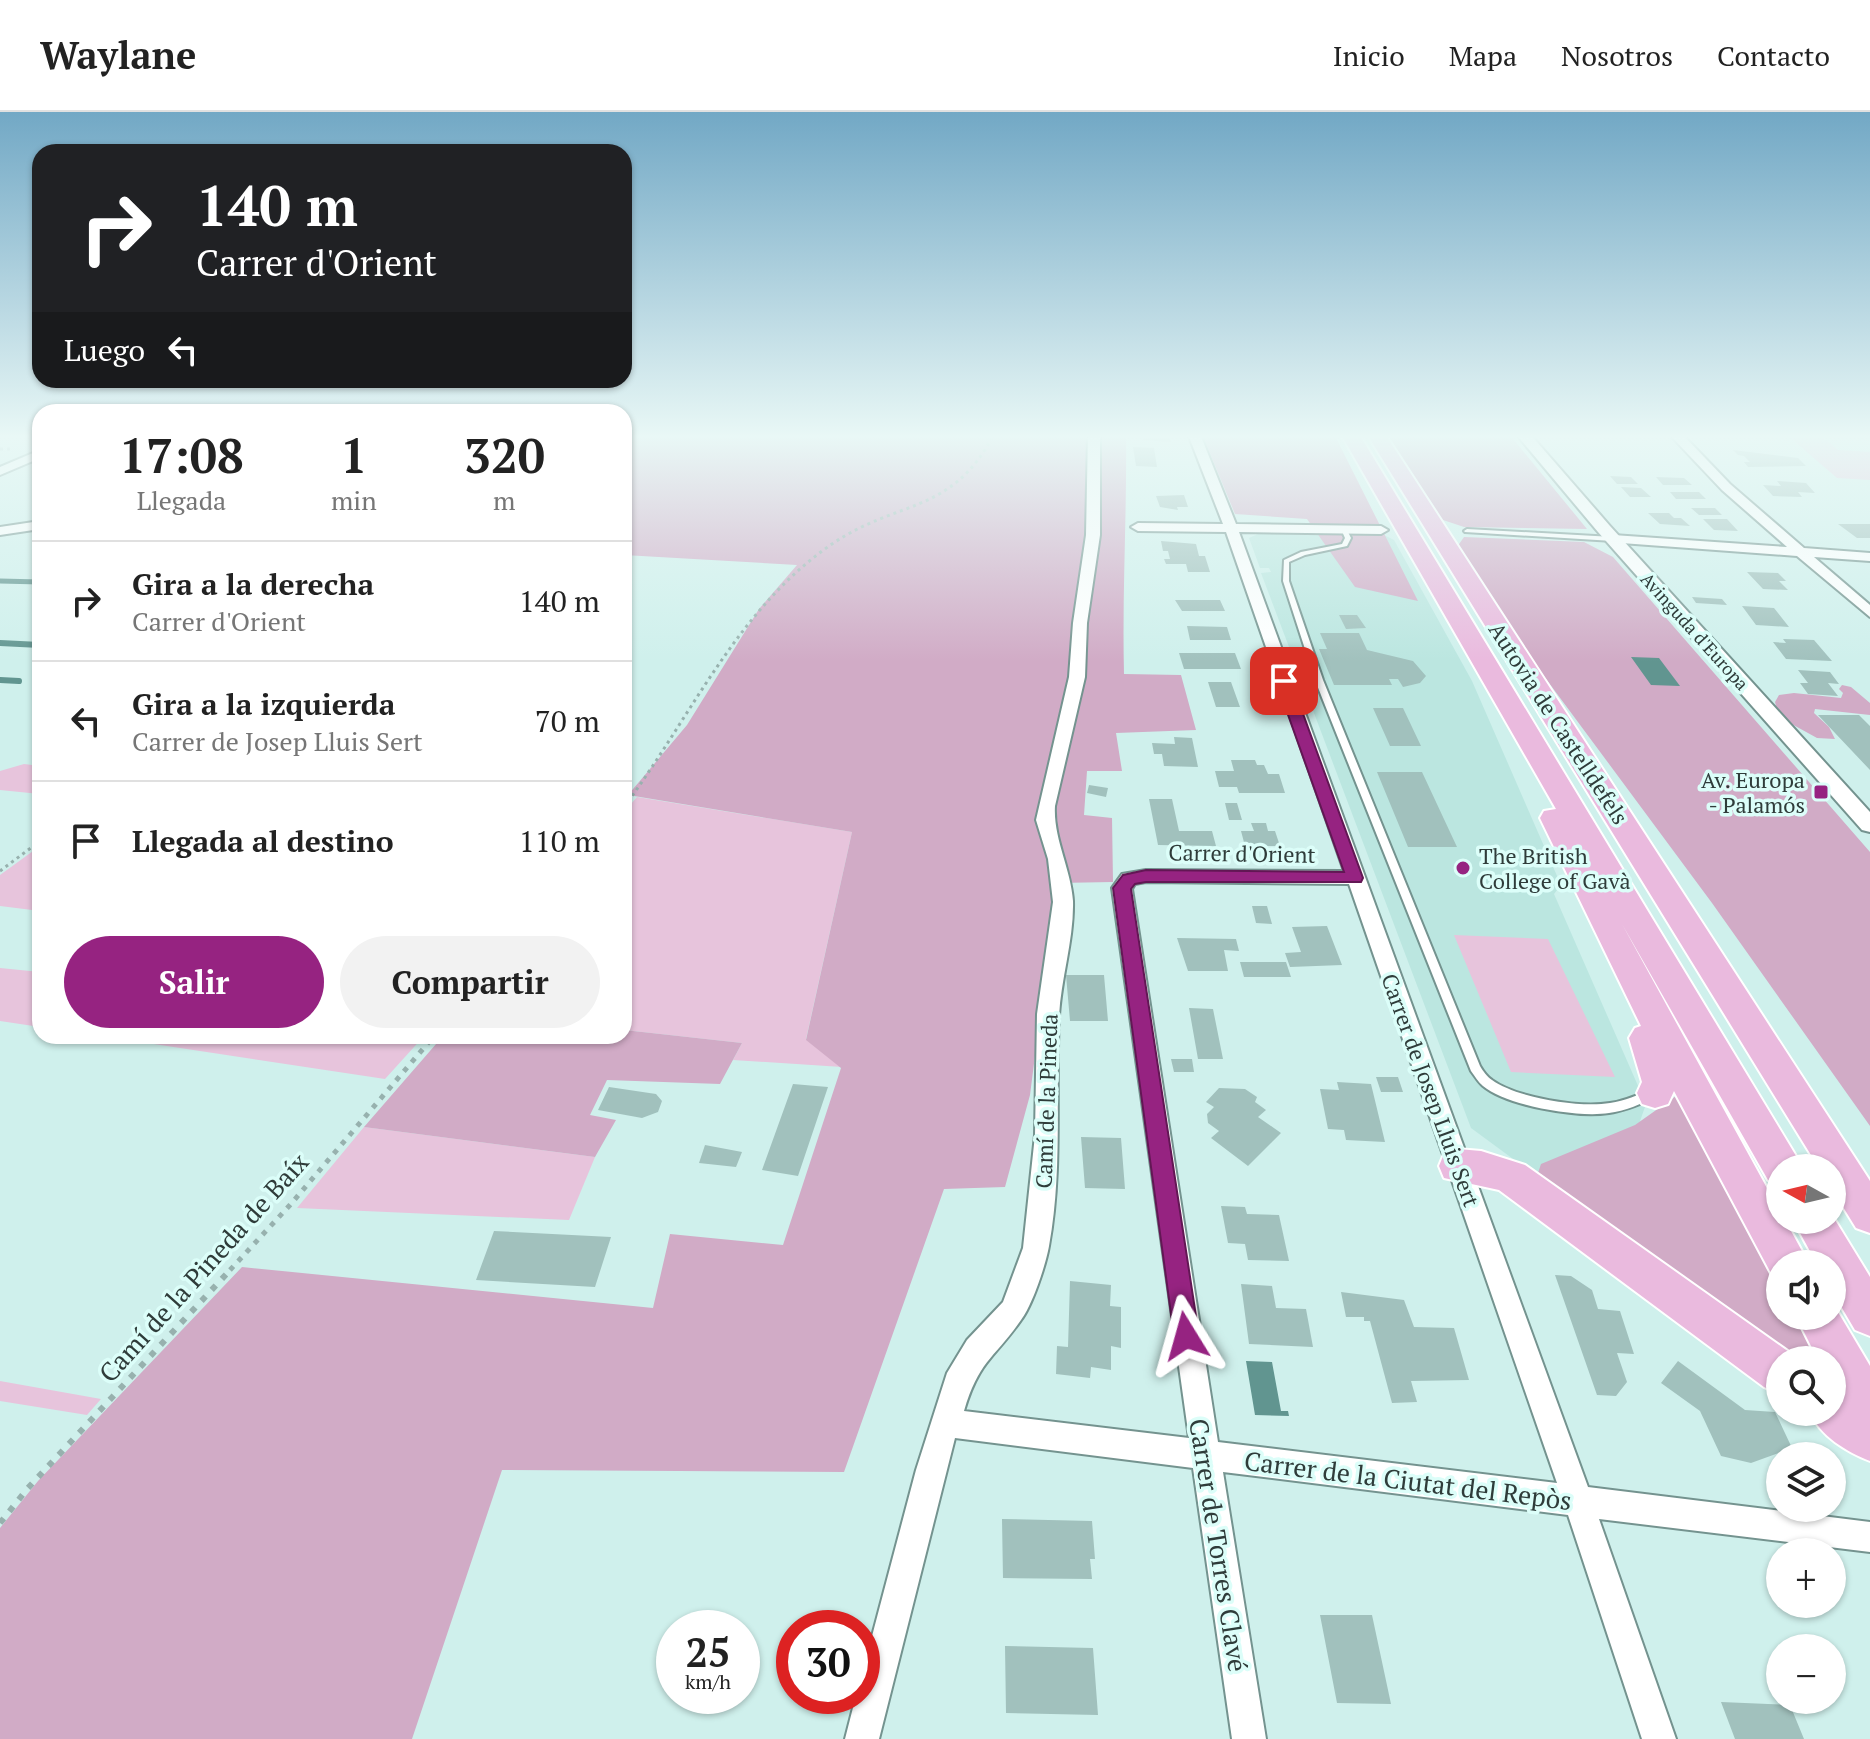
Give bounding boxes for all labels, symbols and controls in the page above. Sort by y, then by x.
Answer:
text: Waylane [40,30,197,80]
text: Inicio [1333,37,1405,74]
text: Mapa [1449,37,1517,74]
text: Nosotros [1561,37,1673,74]
text: Contacto [1717,37,1830,74]
text: 140 m [196,168,358,242]
icon: right [64,176,168,280]
text: Carrer d'Orient [196,239,437,286]
icon: left [161,328,205,372]
text: Luego [64,330,145,370]
text: 17:08 [119,423,244,487]
text: 1 [340,423,367,487]
text: 320 [464,423,545,487]
text: Llegada [137,483,226,517]
text: min [331,483,377,517]
text: m [493,483,516,517]
text: Gira a la derecha [132,564,374,604]
street label: Avinguda d'Europa [1636,567,1754,695]
icon: right [64,579,108,623]
text: 140 m [519,581,600,621]
text: Carrer d'Orient [132,604,306,638]
street label: Autovia de Castelldefels [1483,616,1635,830]
pin [1250,647,1318,715]
icon: arrive [1262,659,1306,703]
text: Gira a la izquierda [132,684,396,724]
icon: left [64,699,108,743]
text: 70 m [535,701,600,741]
text: Carrer de Josep Lluis Sert [132,724,423,758]
place label: Av. Europa - Palamós [1701,765,1805,819]
marker: Av. Europa - Palamós [1812,783,1830,801]
icon: arrive [64,819,108,863]
text: Llegada al destino [132,821,393,861]
text: 110 m [519,821,600,861]
street label: Carrer d'Orient [1168,837,1316,869]
place label: The British College of Gavà [1479,841,1631,895]
marker: The British College of Gavà [1454,859,1472,877]
button: Salir [64,936,324,1028]
button: Compartir [340,936,600,1028]
street label: Carrer de Josep Lluis Sert [1375,969,1487,1211]
street label: Camí de la Pineda [1028,1013,1064,1189]
street label: Camí de la Pineda de Baíx [91,1145,316,1389]
north arrow [1766,1154,1846,1234]
map controls [1766,1154,1846,1714]
button: sound [1766,1250,1846,1330]
position arrow [1144,1294,1228,1378]
button: search [1766,1346,1846,1426]
street label: Carrer de Torres Clavé [1182,1416,1256,1674]
button: layers [1766,1442,1846,1522]
street label: Carrer de la Ciutat del Repòs [1242,1443,1574,1517]
button: + [1766,1538,1846,1618]
speed limit sign: 30 [776,1610,880,1714]
text: 25 [685,1625,731,1678]
button: − [1766,1634,1846,1714]
text: km/h [685,1668,731,1695]

